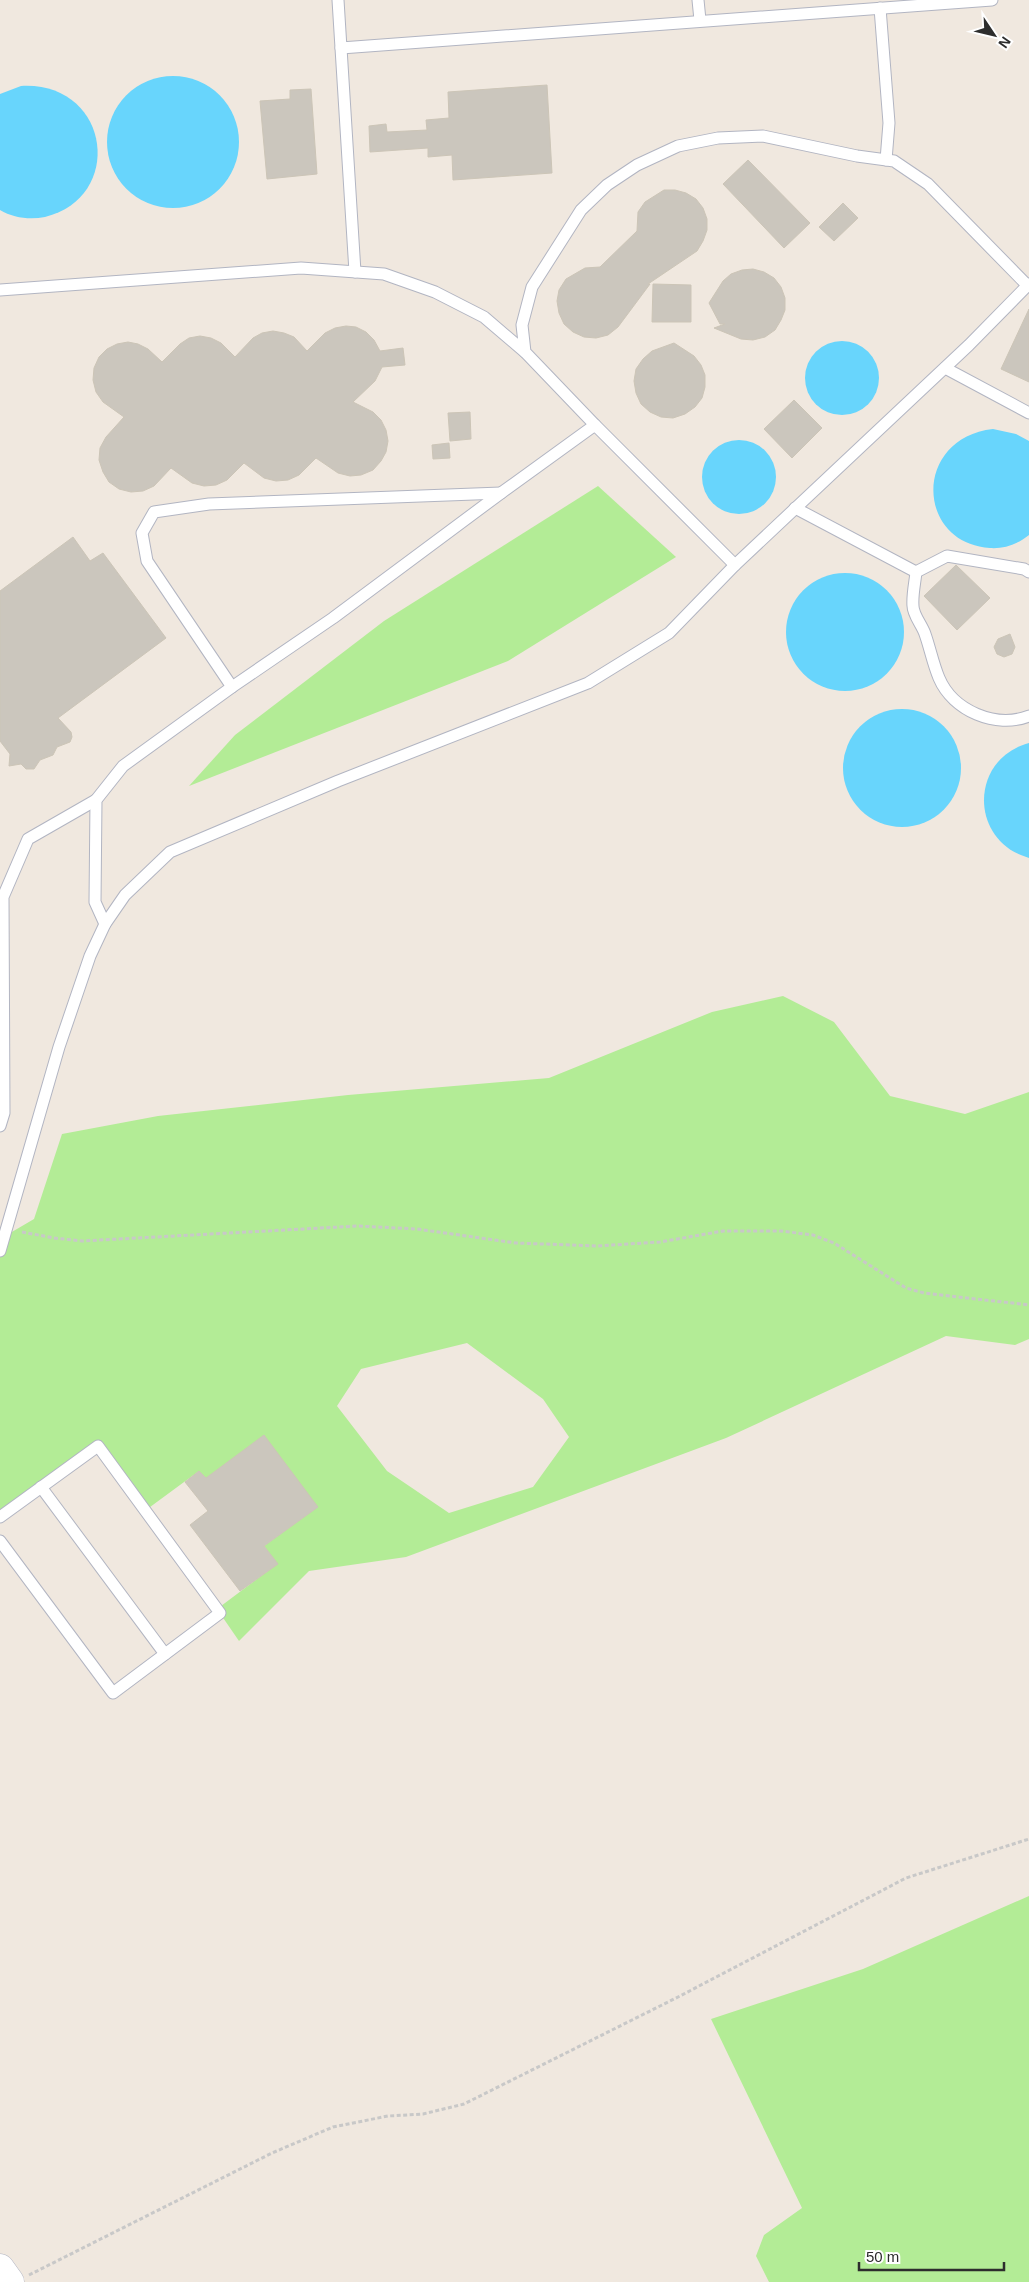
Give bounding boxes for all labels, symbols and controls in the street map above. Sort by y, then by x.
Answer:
north arrow [969,10,1019,60]
text: N [995,34,1014,51]
scale bar [859,2240,1004,2272]
text: 50 m [866,2248,899,2265]

